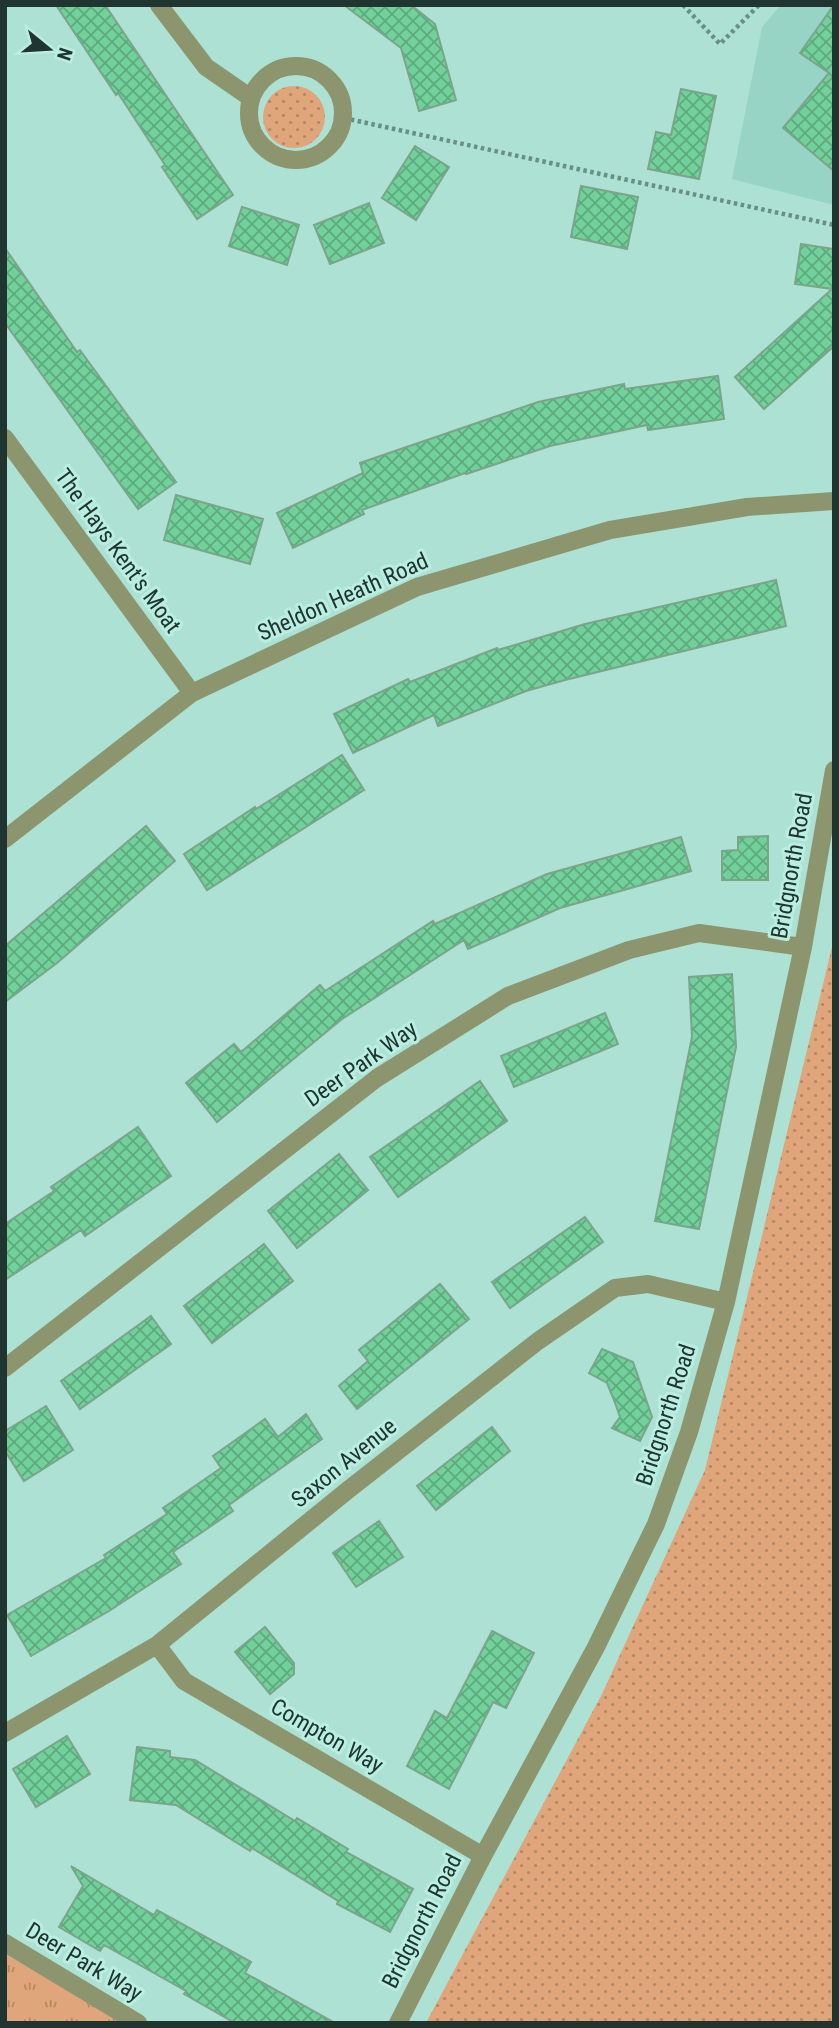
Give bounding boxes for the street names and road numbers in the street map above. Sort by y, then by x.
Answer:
street label: The Hays Kent's Moat [49,464,187,638]
street label: Sheldon Heath Road [254,547,432,647]
street label: Bridgnorth Road [766,791,818,941]
street label: Deer Park Way [300,1015,423,1113]
street label: Bridgnorth Road [630,1341,702,1489]
street label: Saxon Avenue [286,1413,402,1513]
street label: Compton Way [266,1693,388,1779]
street label: Bridgnorth Road [377,1849,467,1993]
street label: Deer Park Way [21,1917,147,2007]

